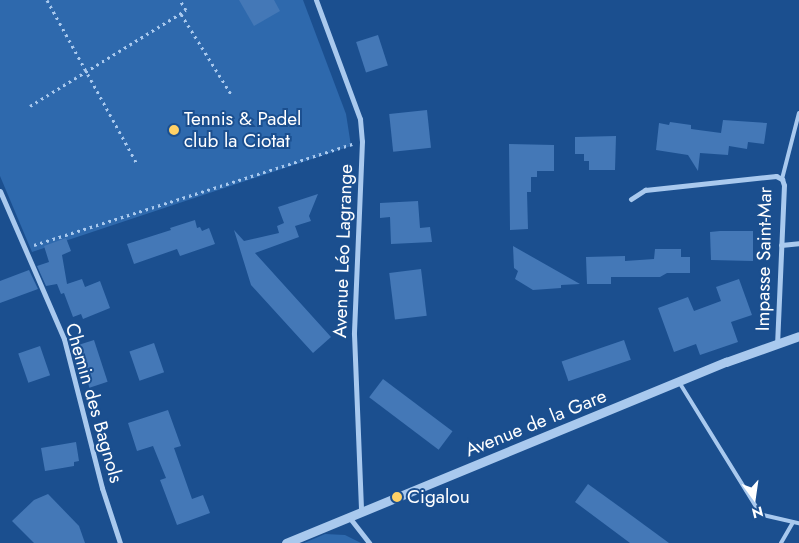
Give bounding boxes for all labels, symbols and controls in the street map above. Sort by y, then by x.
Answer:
place label: Tennis & Padel club la Ciotat [184,108,301,152]
marker: Tennis & Padel club la Ciotat [168,124,180,136]
street label: Avenue Léo Lagrange [329,164,357,338]
street label: Impasse Saint-Mar [751,187,777,331]
street label: Chemin des Bagnols [60,320,128,486]
street label: Avenue de la Gare [462,384,610,462]
north arrow [729,473,779,523]
place label: Cigalou [407,486,470,508]
marker: Cigalou [391,491,403,503]
text: N [750,502,765,524]

